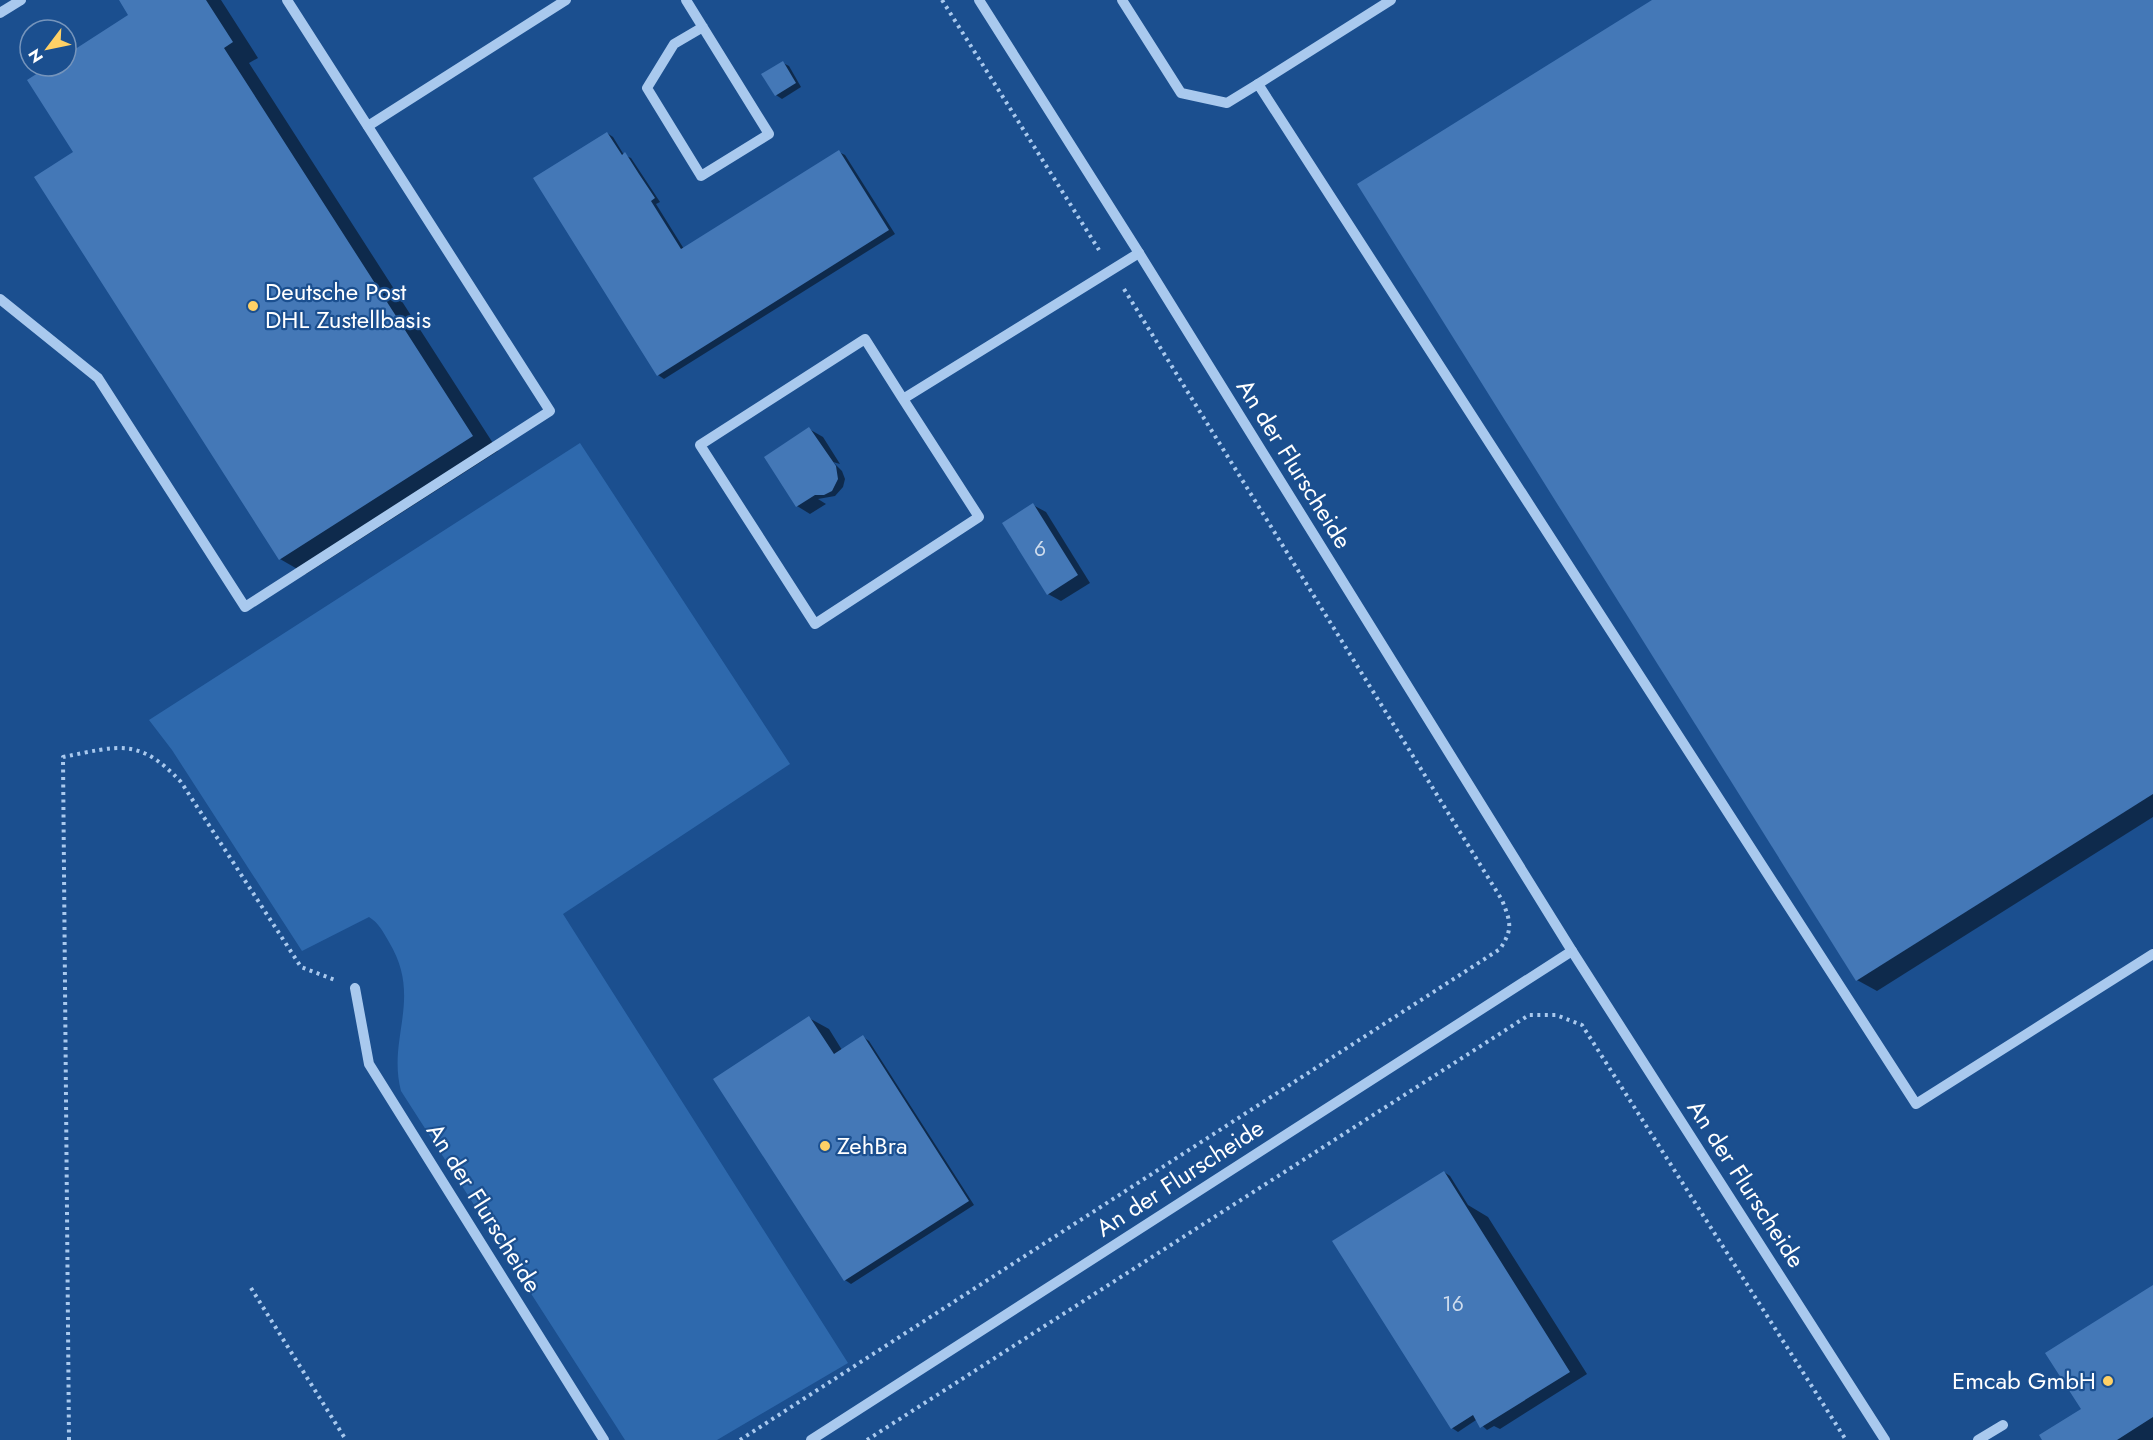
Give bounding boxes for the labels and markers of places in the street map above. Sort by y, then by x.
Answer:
place label: Deutsche Post DHL Zustellbasis [265,274,431,337]
marker: Deutsche Post DHL Zustellbasis [246,299,260,313]
place label: ZehBra [837,1128,908,1163]
marker: ZehBra [818,1139,832,1153]
place label: Emcab GmbH [1952,1363,2096,1398]
marker: Emcab GmbH [2101,1374,2115,1388]

